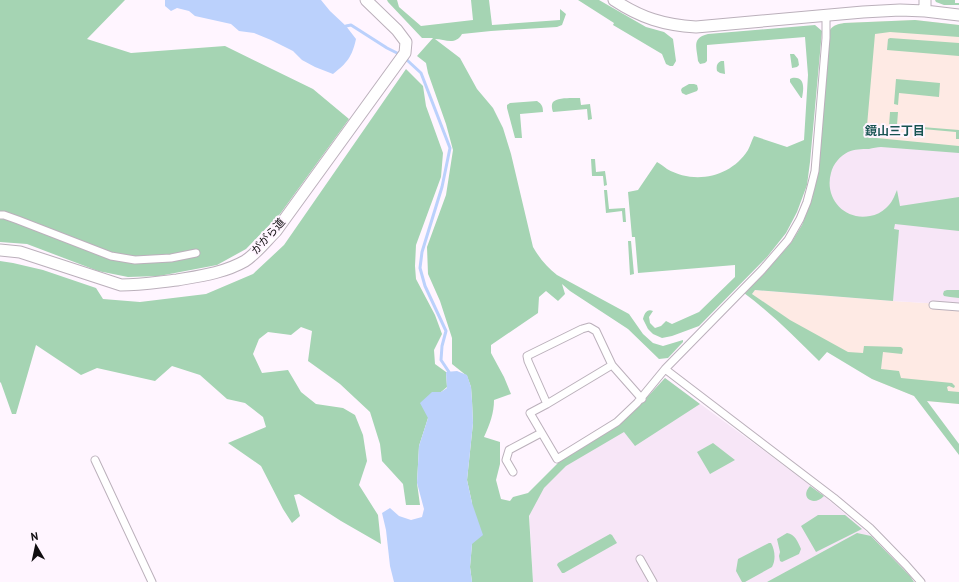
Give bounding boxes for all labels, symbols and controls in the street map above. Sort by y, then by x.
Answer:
district label: 鏡山三丁目 [864,123,925,138]
street label: ががら道 [248,215,288,257]
north arrow [16,526,56,566]
text: N [30,529,39,544]

